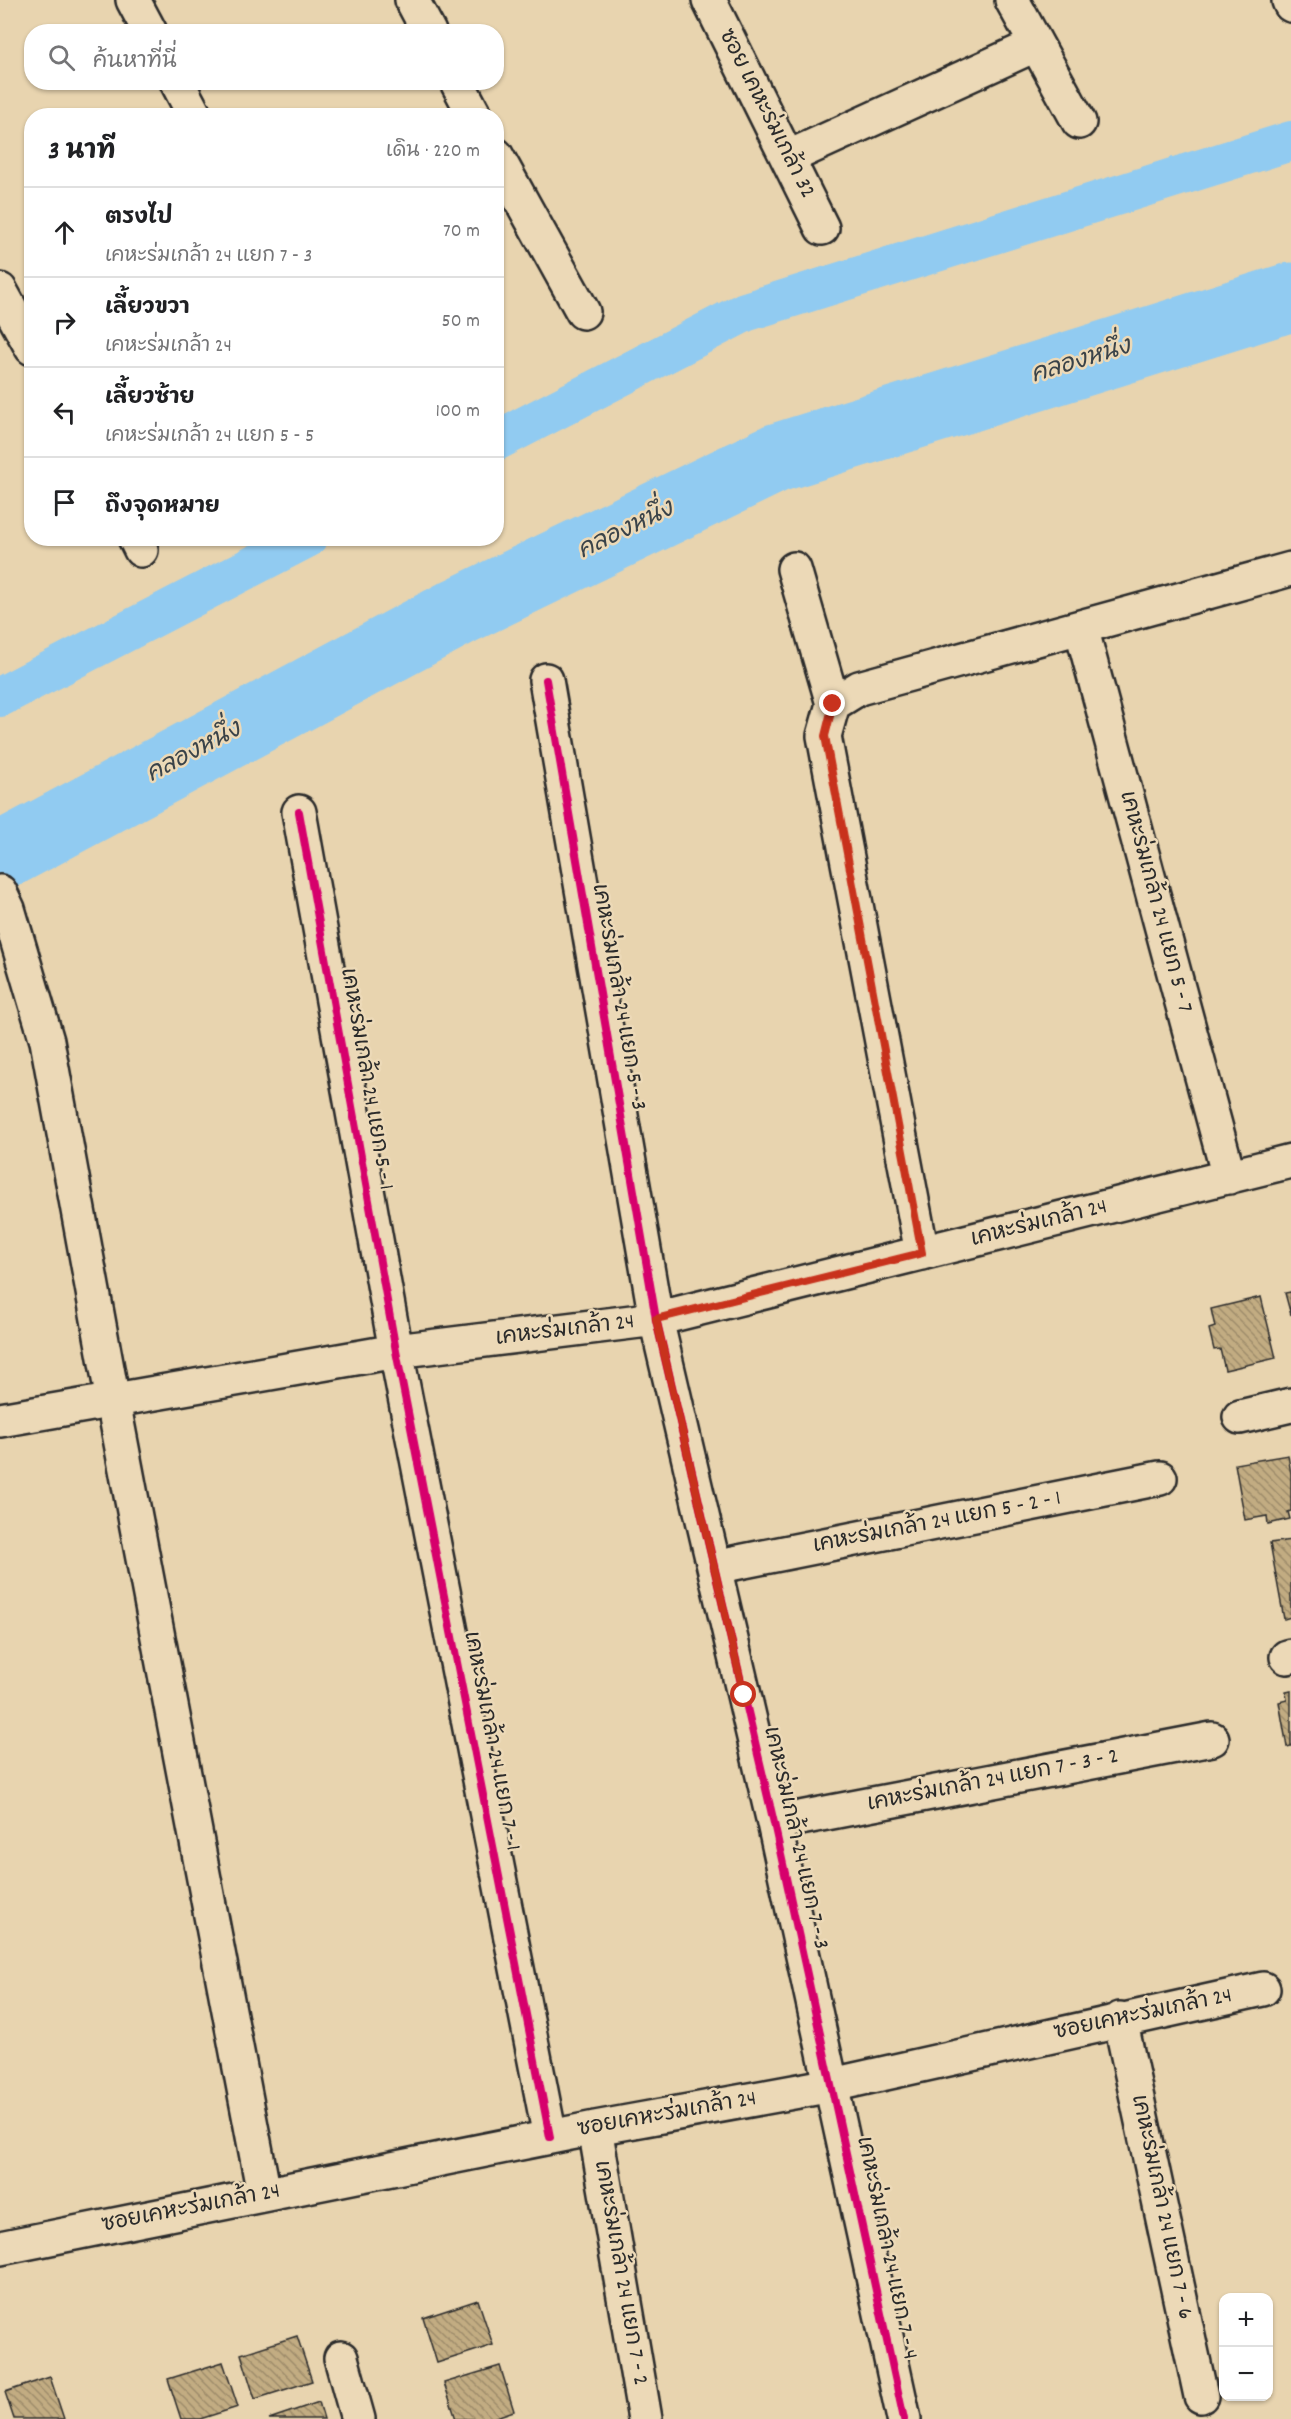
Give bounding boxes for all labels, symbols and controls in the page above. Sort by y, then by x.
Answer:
street label: ซอย เคหะร่มเกล้า 32 [710,23,824,204]
search box [24,24,504,90]
icon: search [45,41,78,74]
text: ค้นหาที่นี่ [93,47,177,78]
text: 3 นาที [48,134,116,171]
text: เดิน · 220 m [386,138,480,166]
text: ตรงไป [105,203,173,234]
icon: ahead [48,216,81,249]
text: 70 m [443,218,480,246]
text: เคหะร่มเกล้า 24 แยก 7 - 3 [105,243,312,271]
text: เลี้ยวขวา [105,293,189,324]
icon: right [48,306,81,339]
text: 50 m [442,308,480,336]
water label: คลองหนึ่ง [1025,323,1137,393]
text: เคหะร่มเกล้า 24 [105,333,232,361]
text: เลี้ยวซ้าย [105,383,195,414]
icon: left [48,396,81,429]
text: 100 m [436,398,480,426]
text: เคหะร่มเกล้า 24 แยก 5 - 5 [105,423,314,451]
icon: arrive [48,486,81,519]
water label: คลองหนึ่ง [569,486,681,569]
text: ถึงจุดหมาย [105,492,220,523]
route end [819,690,845,716]
water label: คลองหนึ่ง [137,707,249,792]
street label: เคหะร่มเกล้า 24 แยก 5 - 7 [1110,787,1201,1016]
street label: เคหะร่มเกล้า 24 แยก 5 - 3 [583,881,655,1113]
street label: เคหะร่มเกล้า 24 แยก 5 - 1 [331,965,403,1192]
street label: เคหะร่มเกล้า 24 [967,1190,1110,1256]
street label: เคหะร่มเกล้า 24 [494,1305,636,1355]
street label: เคหะร่มเกล้า 24 แยก 5 - 2 - 1 [810,1482,1064,1562]
street label: เคหะร่มเกล้า 24 แยก 7 - 1 [455,1628,529,1853]
route start [730,1681,756,1707]
street label: เคหะร่มเกล้า 24 แยก 7 - 3 [754,1723,838,1953]
street label: เคหะร่มเกล้า 24 แยก 7 - 3 - 2 [864,1739,1121,1821]
street label: ซอยเคหะร่มเกล้า 24 [1051,1979,1235,2049]
street label: ซอยเคหะร่มเกล้า 24 [575,2082,759,2146]
street label: เคหะร่มเกล้า 24 แยก 7 - 6 [1122,2091,1202,2322]
street label: เคหะร่มเกล้า 24 แยก 7 - 4 [847,2133,927,2362]
street label: เคหะร่มเกล้า 24 แยก 7 - 2 [585,2158,657,2388]
street label: ซอยเคหะร่มเกล้า 24 [99,2175,283,2242]
map controls [1219,2293,1273,2401]
button: + [1219,2293,1273,2347]
button: − [1219,2347,1273,2401]

